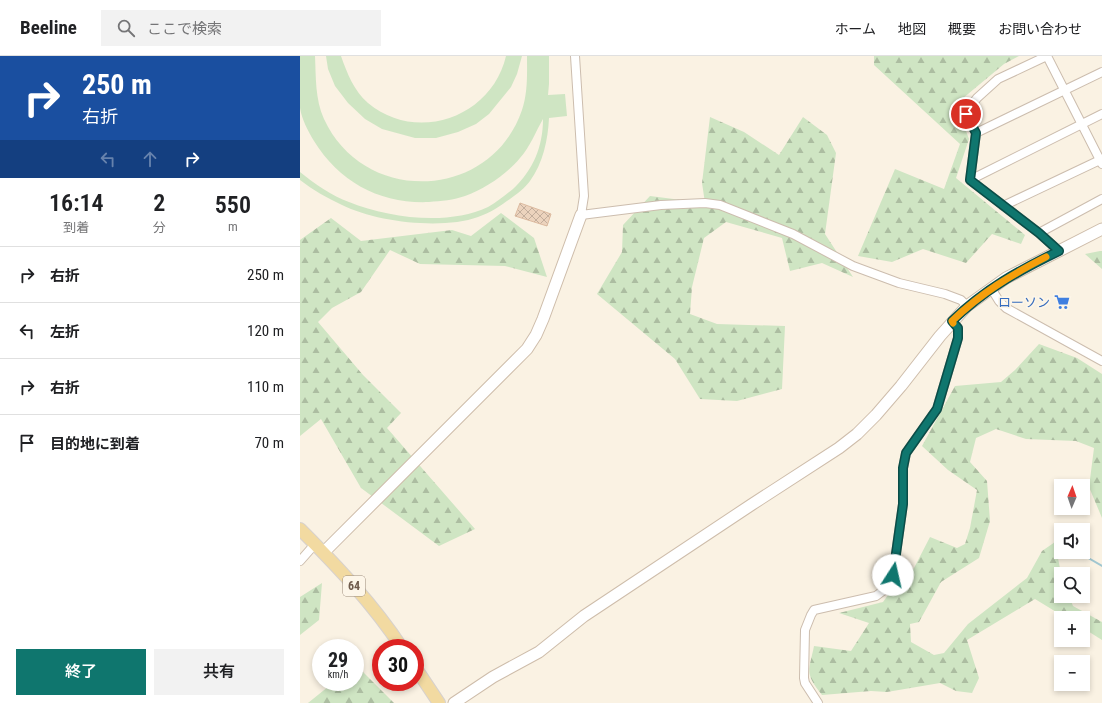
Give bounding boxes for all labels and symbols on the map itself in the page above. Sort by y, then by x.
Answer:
pin [949,97,983,131]
supermarket icon: ローソン [1053,293,1071,311]
place label: ローソン [998,295,1050,310]
north arrow [1054,479,1090,515]
position arrow [872,554,914,596]
road number: 64 [343,576,365,596]
speed limit sign: 30 [372,639,424,691]

